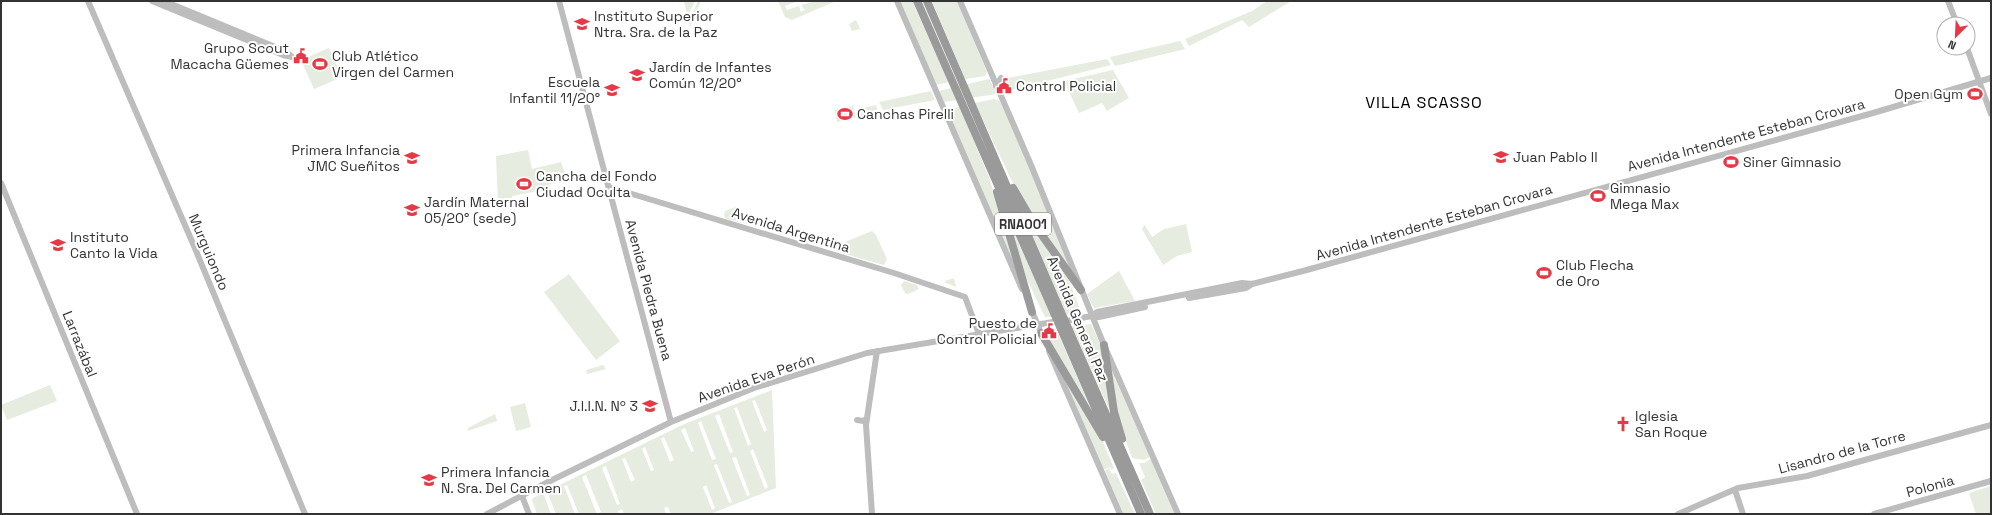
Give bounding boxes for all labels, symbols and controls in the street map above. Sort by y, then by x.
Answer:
place label: Instituto Superior Ntra. Sra. de la Paz [594,7,717,41]
school or university icon: Instituto Superior Ntra. Sra. de la Paz [573,15,591,33]
north arrow [1936,16,1976,56]
text: N [1946,37,1958,53]
place label: Grupo Scout Macacha Güemes [170,39,289,73]
public building icon: Grupo Scout Macacha Güemes [292,47,310,65]
place label: Club Atlético Virgen del Carmen [332,47,454,81]
sports icon: Club Atlético Virgen del Carmen [311,55,329,73]
place label: Jardín de Infantes Común 12/20° [649,58,772,92]
school or university icon: Jardín de Infantes Común 12/20° [628,66,646,84]
place label: Escuela Infantil 11/20° [509,73,600,107]
public building icon: Control Policial [995,77,1013,95]
place label: Control Policial [1016,77,1116,95]
school or university icon: Escuela Infantil 11/20° [603,81,621,99]
place label: Open Gym [1894,85,1963,103]
sports icon: Open Gym [1966,85,1984,103]
district label: VILLA SCASSO [1365,92,1483,113]
street label: Avenida Intendente Esteban Crovara [1625,95,1867,175]
sports icon: Canchas Pirelli [836,105,854,123]
place label: Canchas Pirelli [857,105,954,123]
place label: Primera Infancia JMC Sueñitos [292,141,400,175]
school or university icon: Juan Pablo II [1492,148,1510,166]
place label: Juan Pablo II [1513,148,1598,166]
school or university icon: Primera Infancia JMC Sueñitos [403,149,421,167]
sports icon: Siner Gimnasio [1722,153,1740,171]
place label: Siner Gimnasio [1743,153,1842,171]
place label: Cancha del Fondo Ciudad Oculta [536,167,657,201]
sports icon: Cancha del Fondo Ciudad Oculta [515,175,533,193]
place label: Gimnasio Mega Max [1610,179,1680,213]
street label: Avenida Intendente Esteban Crovara [1314,180,1554,264]
sports icon: Gimnasio Mega Max [1589,187,1607,205]
place label: Jardín Maternal 05/20° (sede) [424,193,529,227]
school or university icon: Jardín Maternal 05/20° (sede) [403,201,421,219]
street label: Avenida Argentina [730,203,852,257]
street label: Murguiondo [185,211,233,293]
road number: RNA001 [995,213,1051,235]
street label: Avenida Piedra Buena [621,217,677,363]
place label: Instituto Canto la Vida [70,228,158,262]
school or university icon: Instituto Canto la Vida [49,236,67,254]
street label: Avenida General Paz [1043,253,1113,385]
place label: Club Flecha de Oro [1556,256,1634,290]
sports icon: Club Flecha de Oro [1535,264,1553,282]
street label: Larrazábal [59,308,101,380]
place label: Puesto de Control Policial [937,314,1037,348]
public building icon: Puesto de Control Policial [1040,322,1058,340]
street label: Avenida Eva Perón [695,350,817,406]
place label: J.I.I.N. Nº 3 [570,397,638,415]
school or university icon: J.I.I.N. Nº 3 [641,397,659,415]
place label: Iglesia San Roque [1635,407,1707,441]
church icon: Iglesia San Roque [1614,415,1632,433]
street label: Lisandro de la Torre [1776,426,1908,478]
place label: Primera Infancia N. Sra. Del Carmen [441,463,561,497]
school or university icon: Primera Infancia N. Sra. Del Carmen [420,471,438,489]
street label: Polonia [1904,471,1956,501]

